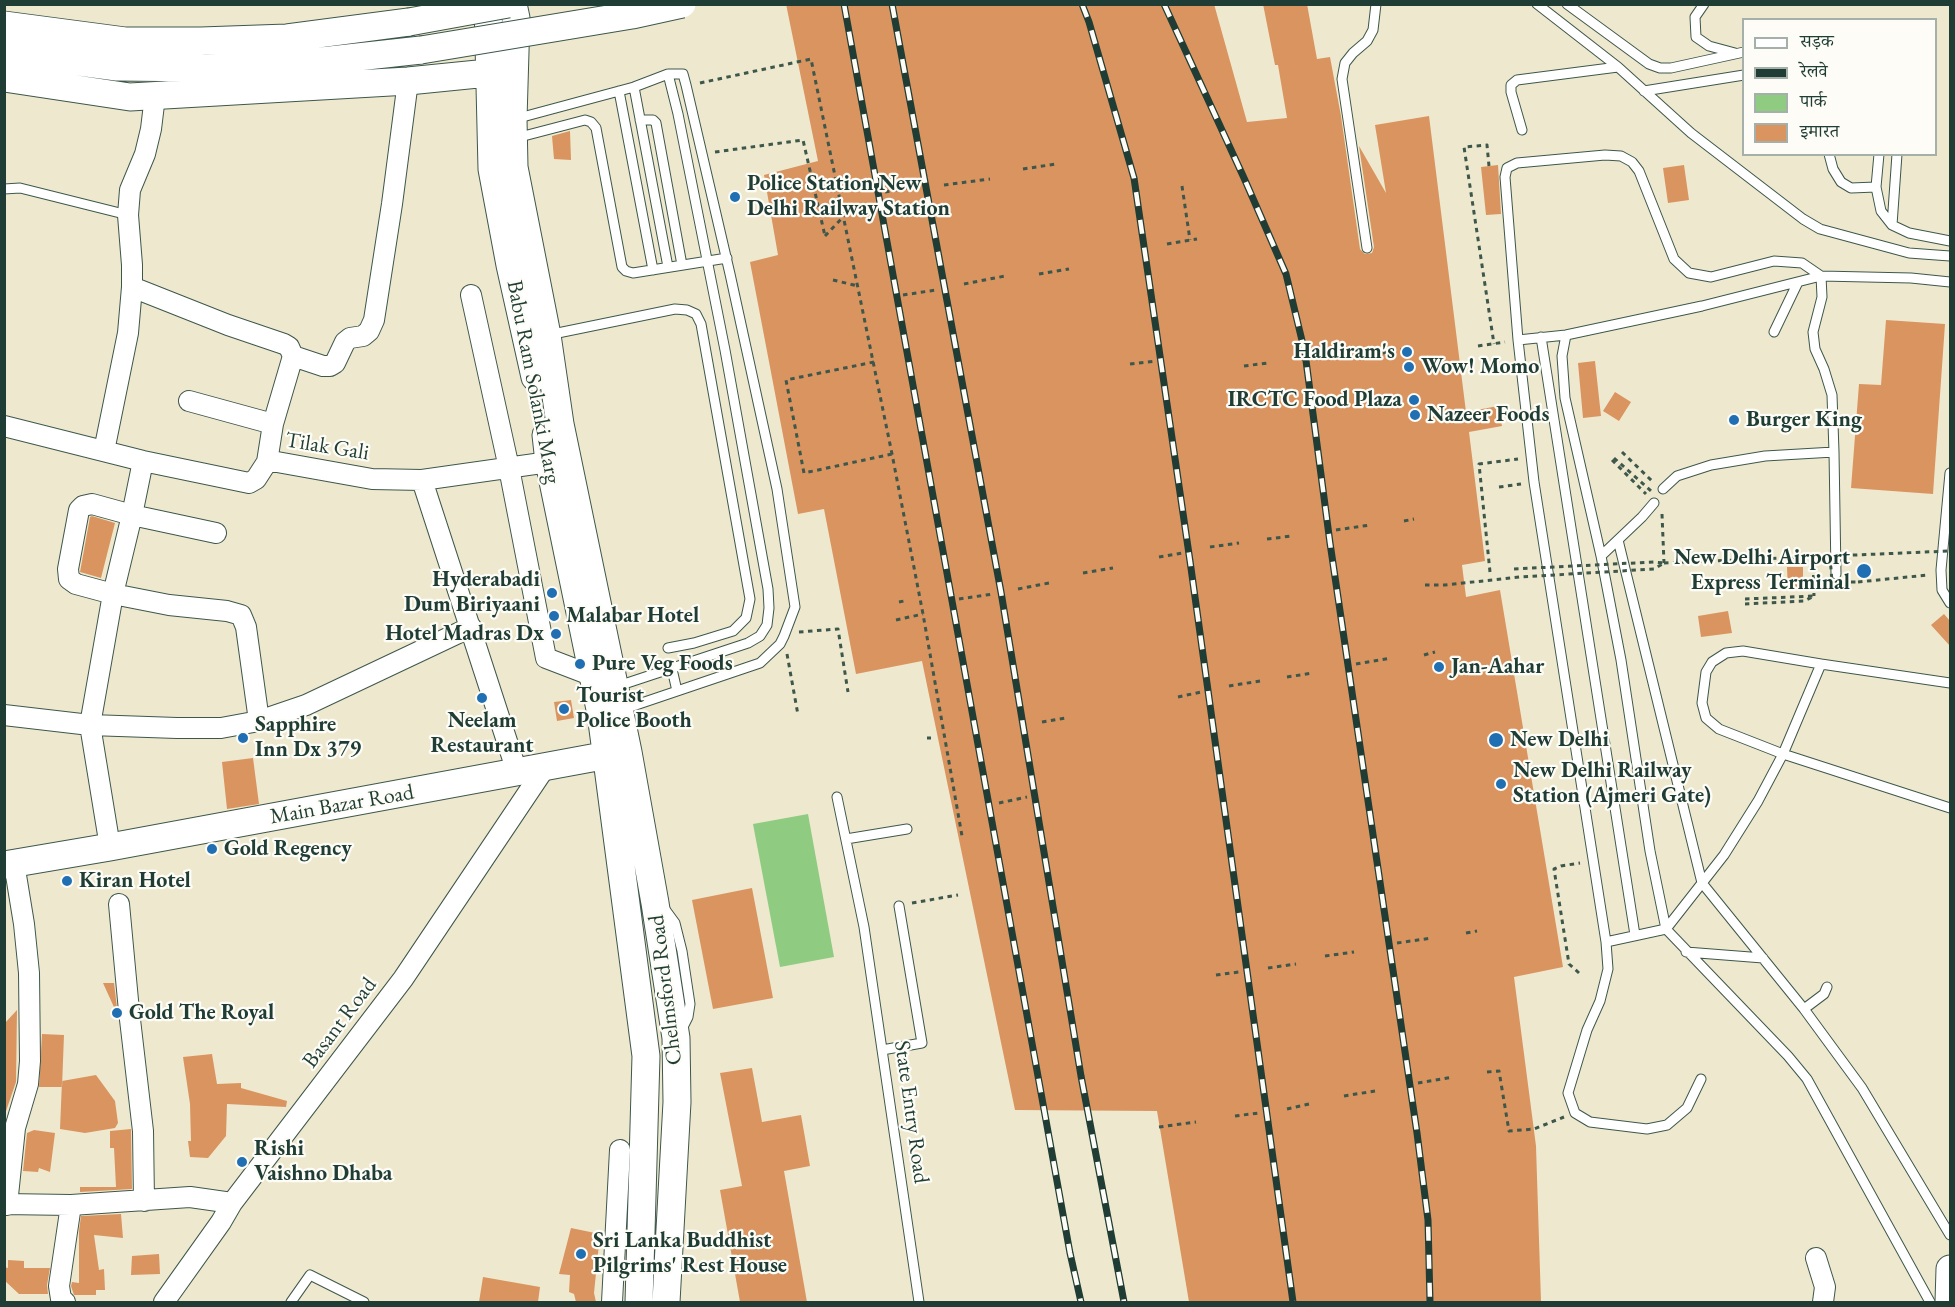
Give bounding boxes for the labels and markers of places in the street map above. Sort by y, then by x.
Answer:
place label: Police Station New Delhi Railway Station [747,171,950,222]
marker: Police Station New Delhi Railway Station [728,190,742,204]
place label: Haldiram's [1294,339,1395,365]
marker: Haldiram's [1400,345,1414,359]
place label: Wow! Momo [1421,354,1539,380]
marker: Wow! Momo [1402,360,1416,374]
place label: IRCTC Food Plaza [1228,387,1402,413]
marker: IRCTC Food Plaza [1407,393,1421,407]
place label: Nazeer Foods [1427,402,1549,428]
place label: Burger King [1746,407,1862,433]
marker: Nazeer Foods [1408,408,1422,422]
marker: Burger King [1727,413,1741,427]
place label: New Delhi Airport Express Terminal [1674,545,1850,596]
marker: New Delhi Airport Express Terminal [1855,562,1873,580]
place label: Hyderabadi Dum Biriyaani [404,567,540,618]
marker: Hyderabadi Dum Biriyaani [545,586,559,600]
place label: Malabar Hotel [566,603,699,629]
marker: Malabar Hotel [547,609,561,623]
place label: Hotel Madras Dx [385,621,544,647]
marker: Hotel Madras Dx [549,627,563,641]
place label: Pure Veg Foods [592,651,733,677]
place label: Jan-Aahar [1451,654,1544,680]
marker: Pure Veg Foods [573,657,587,671]
marker: Jan-Aahar [1432,660,1446,674]
place label: Tourist Police Booth [576,683,692,734]
marker: Neelam Restaurant [475,691,489,705]
marker: Tourist Police Booth [557,702,571,716]
place label: Neelam Restaurant [431,708,533,760]
place label: Sapphire Inn Dx 379 [255,712,361,764]
place label: New Delhi [1510,727,1609,753]
marker: Sapphire Inn Dx 379 [236,731,250,745]
marker: New Delhi [1487,731,1505,749]
place label: New Delhi Railway Station (Ajmeri Gate) [1513,758,1711,810]
marker: New Delhi Railway Station (Ajmeri Gate) [1494,777,1508,791]
place label: Gold Regency [224,836,352,862]
marker: Gold Regency [205,842,219,856]
place label: Kiran Hotel [79,868,191,894]
marker: Kiran Hotel [60,874,74,888]
place label: Gold The Royal [129,1000,274,1026]
marker: Gold The Royal [110,1006,124,1020]
place label: Rishi Vaishno Dhaba [254,1136,392,1188]
marker: Rishi Vaishno Dhaba [235,1155,249,1169]
place label: Sri Lanka Buddhist Pilgrims' Rest House [593,1228,787,1280]
marker: Sri Lanka Buddhist Pilgrims' Rest House [574,1247,588,1261]

